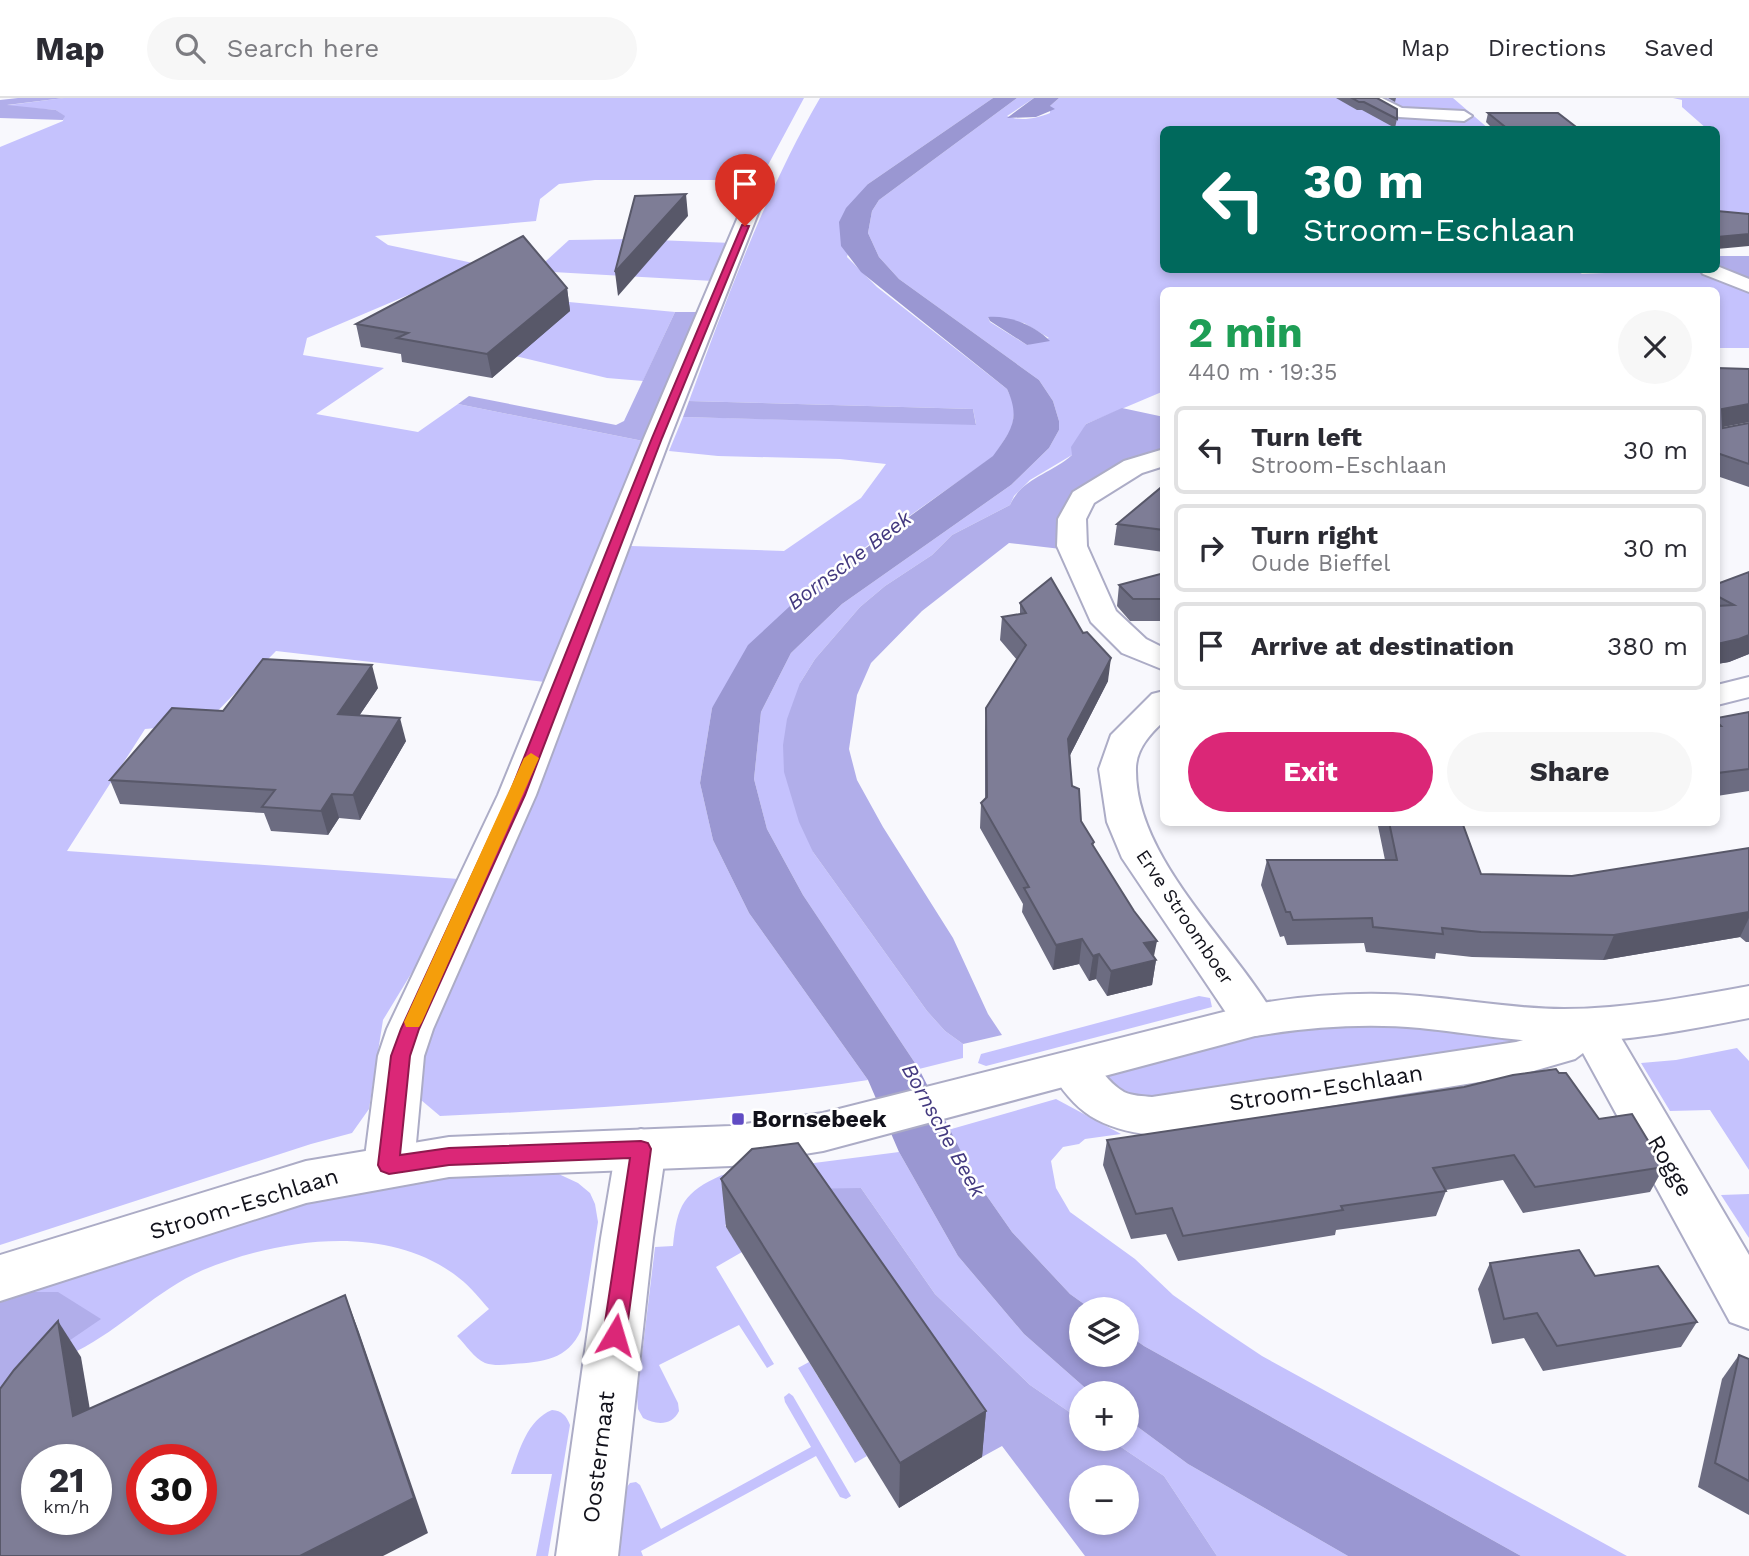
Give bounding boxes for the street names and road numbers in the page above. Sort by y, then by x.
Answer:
street label: Erve Stroomboer [1131,845,1239,989]
street label: Stroom-Eschlaan [1227,1059,1425,1117]
street label: Rogge [1642,1130,1698,1202]
street label: Stroom-Eschlaan [146,1162,342,1246]
street label: Oostermaat [578,1389,621,1524]

